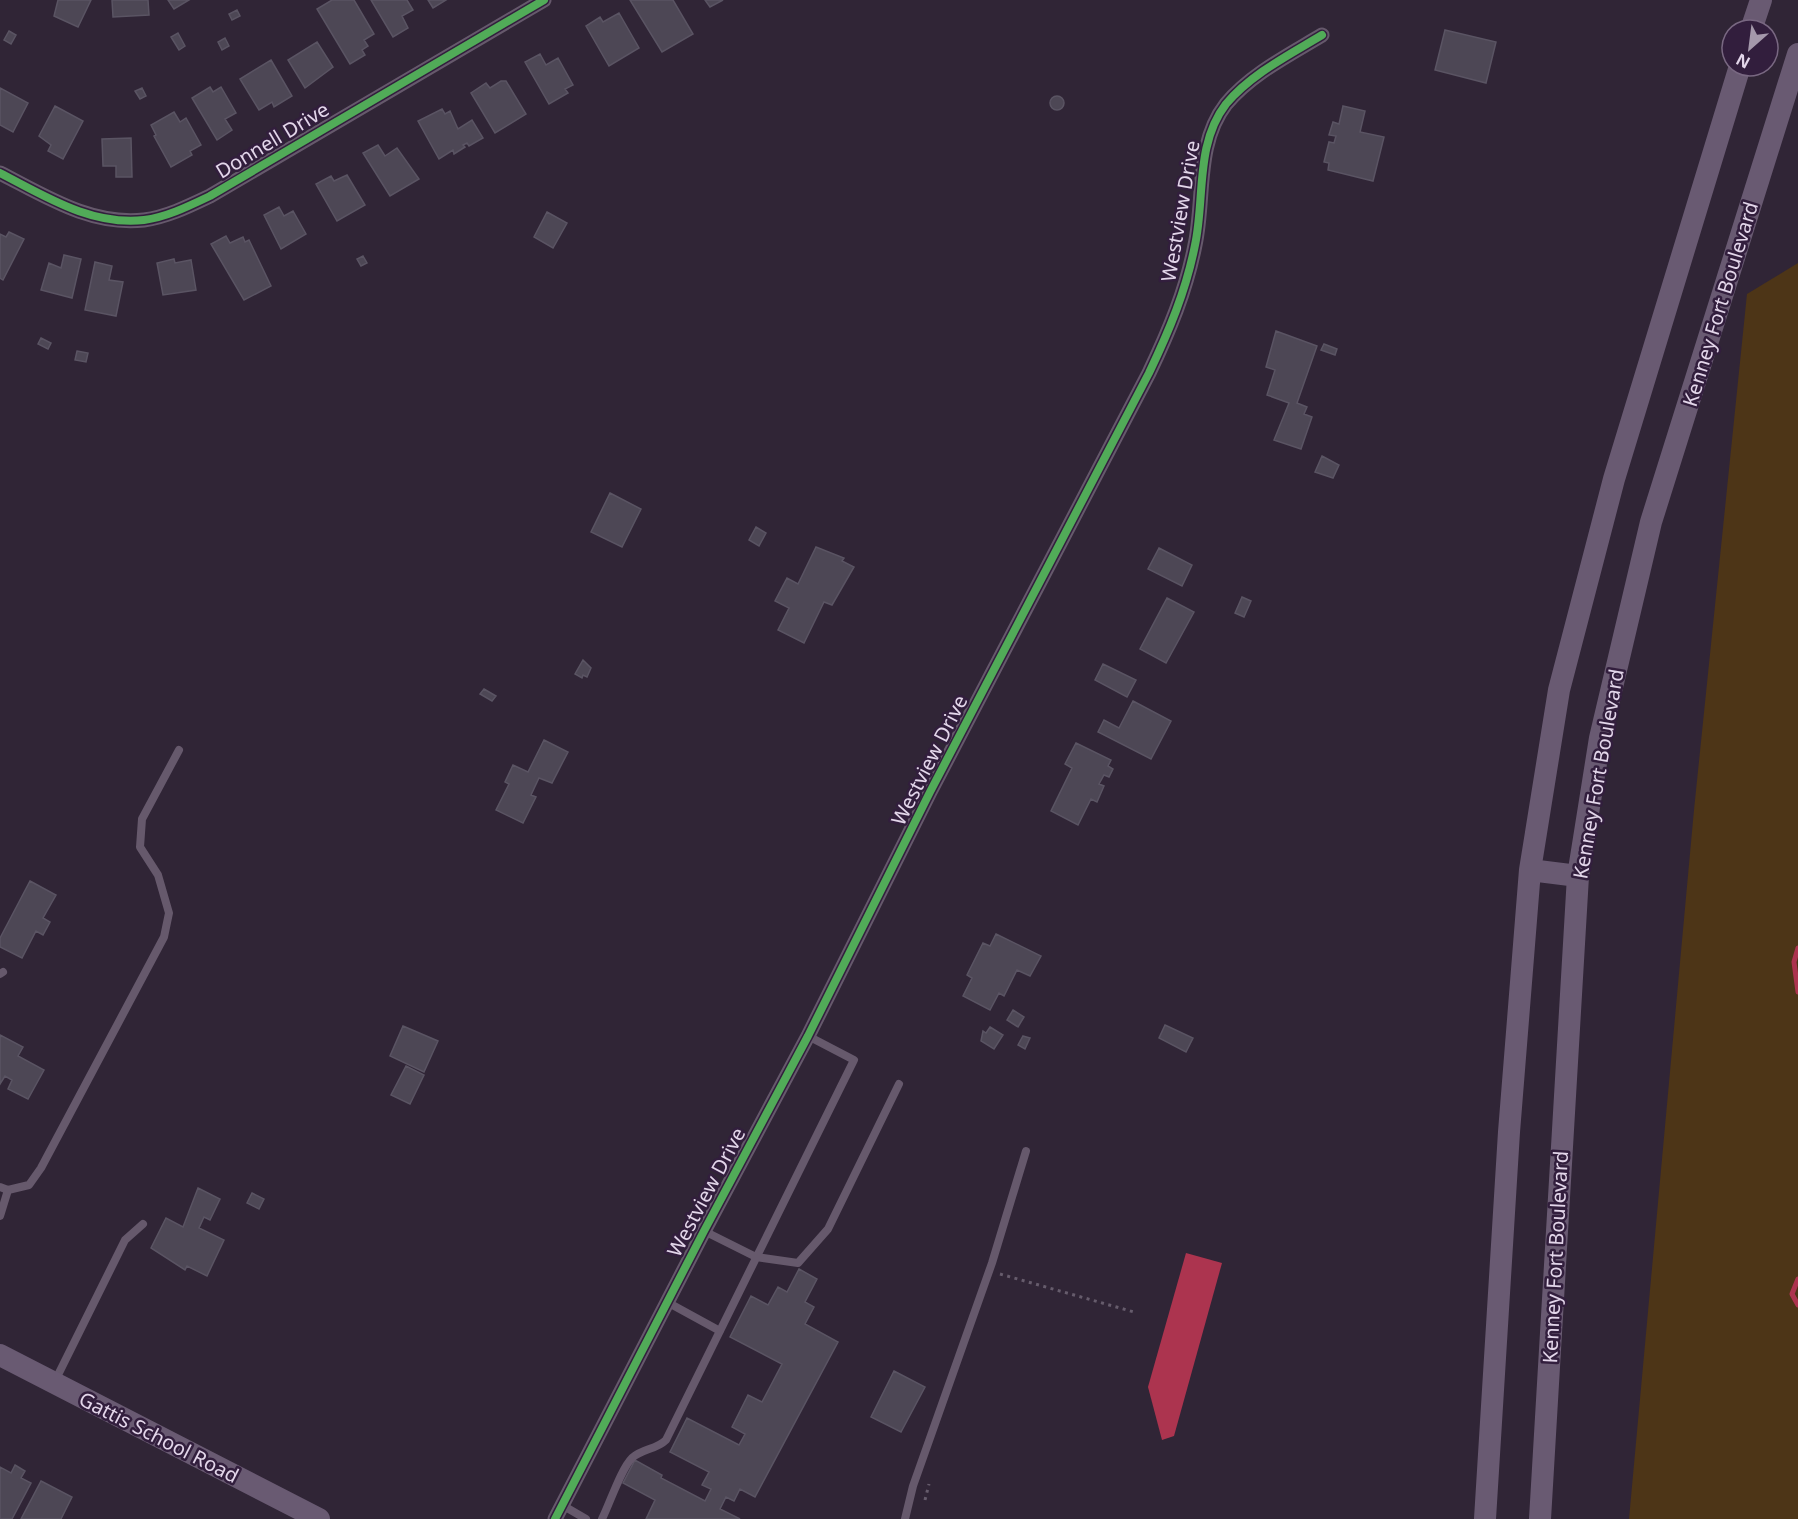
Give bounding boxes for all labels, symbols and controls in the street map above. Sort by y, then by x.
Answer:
north arrow [1720,18,1780,78]
text: N [1732,48,1754,74]
street label: Donnell Drive [210,96,334,184]
street label: Westview Drive [1154,138,1206,284]
street label: Kenney Fort Boulevard [1676,198,1764,410]
street label: Kenney Fort Boulevard [1566,667,1630,881]
street label: Westview Drive [885,690,973,830]
street label: Westview Drive [661,1123,751,1261]
street label: Kenney Fort Boulevard [1536,1150,1574,1364]
street label: Gattis School Road [75,1385,243,1489]

